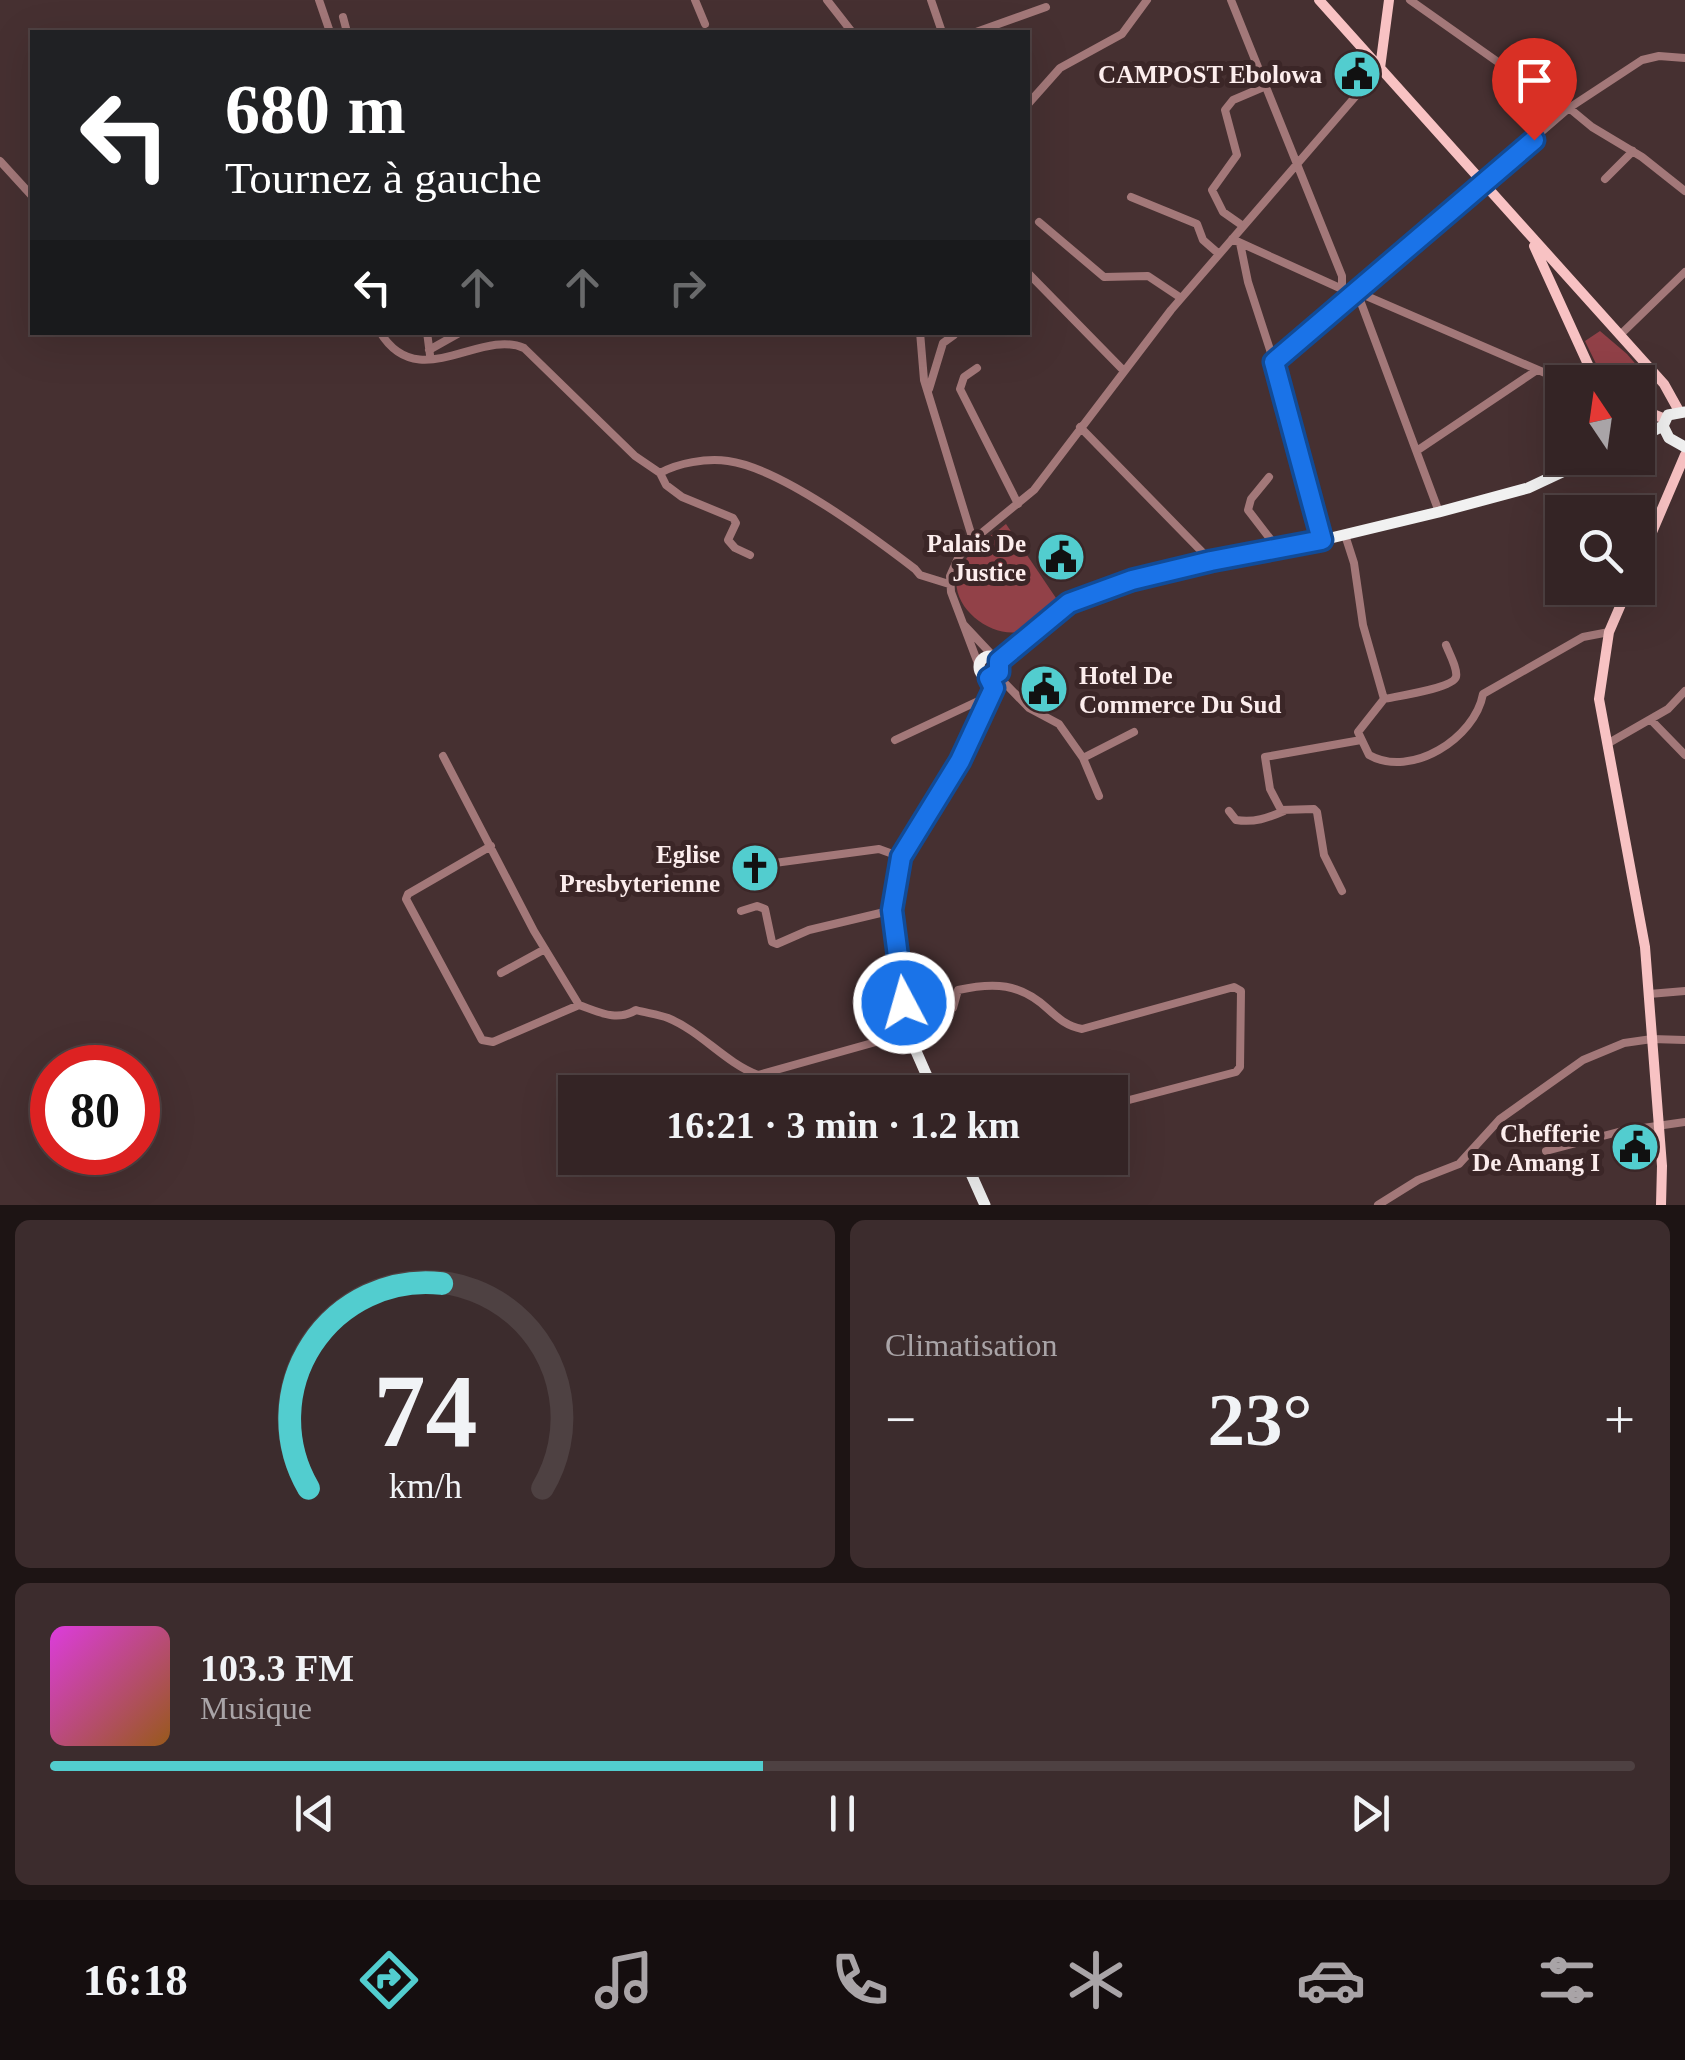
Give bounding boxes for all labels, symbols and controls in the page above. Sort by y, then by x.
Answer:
pin [1492,38,1577,141]
public building icon: CAMPOST Ebolowa [1331,48,1383,100]
icon: arrive [1507,53,1562,108]
place label: CAMPOST Ebolowa [1098,61,1322,88]
icon: left [60,70,190,200]
text: 680 m [225,71,406,148]
text: Tournez à gauche [225,153,542,203]
icon: left [345,260,400,315]
icon: ahead [450,260,505,315]
icon: ahead [555,260,610,315]
icon: right [660,260,715,315]
north arrow [1545,365,1655,475]
map controls [1545,365,1655,605]
button: search [1545,495,1655,605]
place label: Palais De Justice [927,530,1026,586]
public building icon: Palais De Justice [1035,531,1087,583]
place label: Hotel De Commerce Du Sud [1079,662,1281,718]
public building icon: Hotel De Commerce Du Sud [1018,663,1070,715]
place label: Eglise Presbyterienne [559,841,720,897]
church icon: Eglise Presbyterienne [729,842,781,894]
position arrow [852,951,956,1055]
speed limit sign: 80 [30,1045,160,1175]
text: 16:21 · 3 min · 1.2 km [666,1104,1020,1146]
place label: Chefferie De Amang I [1472,1120,1600,1176]
public building icon: Chefferie De Amang I [1609,1121,1661,1173]
text: Climatisation [885,1327,1057,1363]
text: 74 [373,1353,477,1468]
text: 23° [1208,1378,1313,1461]
text: − [885,1389,916,1450]
text: + [1604,1389,1635,1450]
text: km/h [388,1466,462,1506]
text: 103.3 FM [200,1647,354,1689]
text: Musique [200,1690,312,1726]
icon: previous [287,1786,342,1841]
icon: pause [815,1786,870,1841]
icon: next [1343,1786,1398,1841]
icon: directions [354,1945,424,2015]
icon: music [589,1945,659,2015]
icon: phone [825,1945,895,2015]
icon: climate [1061,1945,1131,2015]
icon: car [1296,1945,1366,2015]
icon: filters [1532,1945,1602,2015]
text: 16:18 [83,1955,188,2005]

